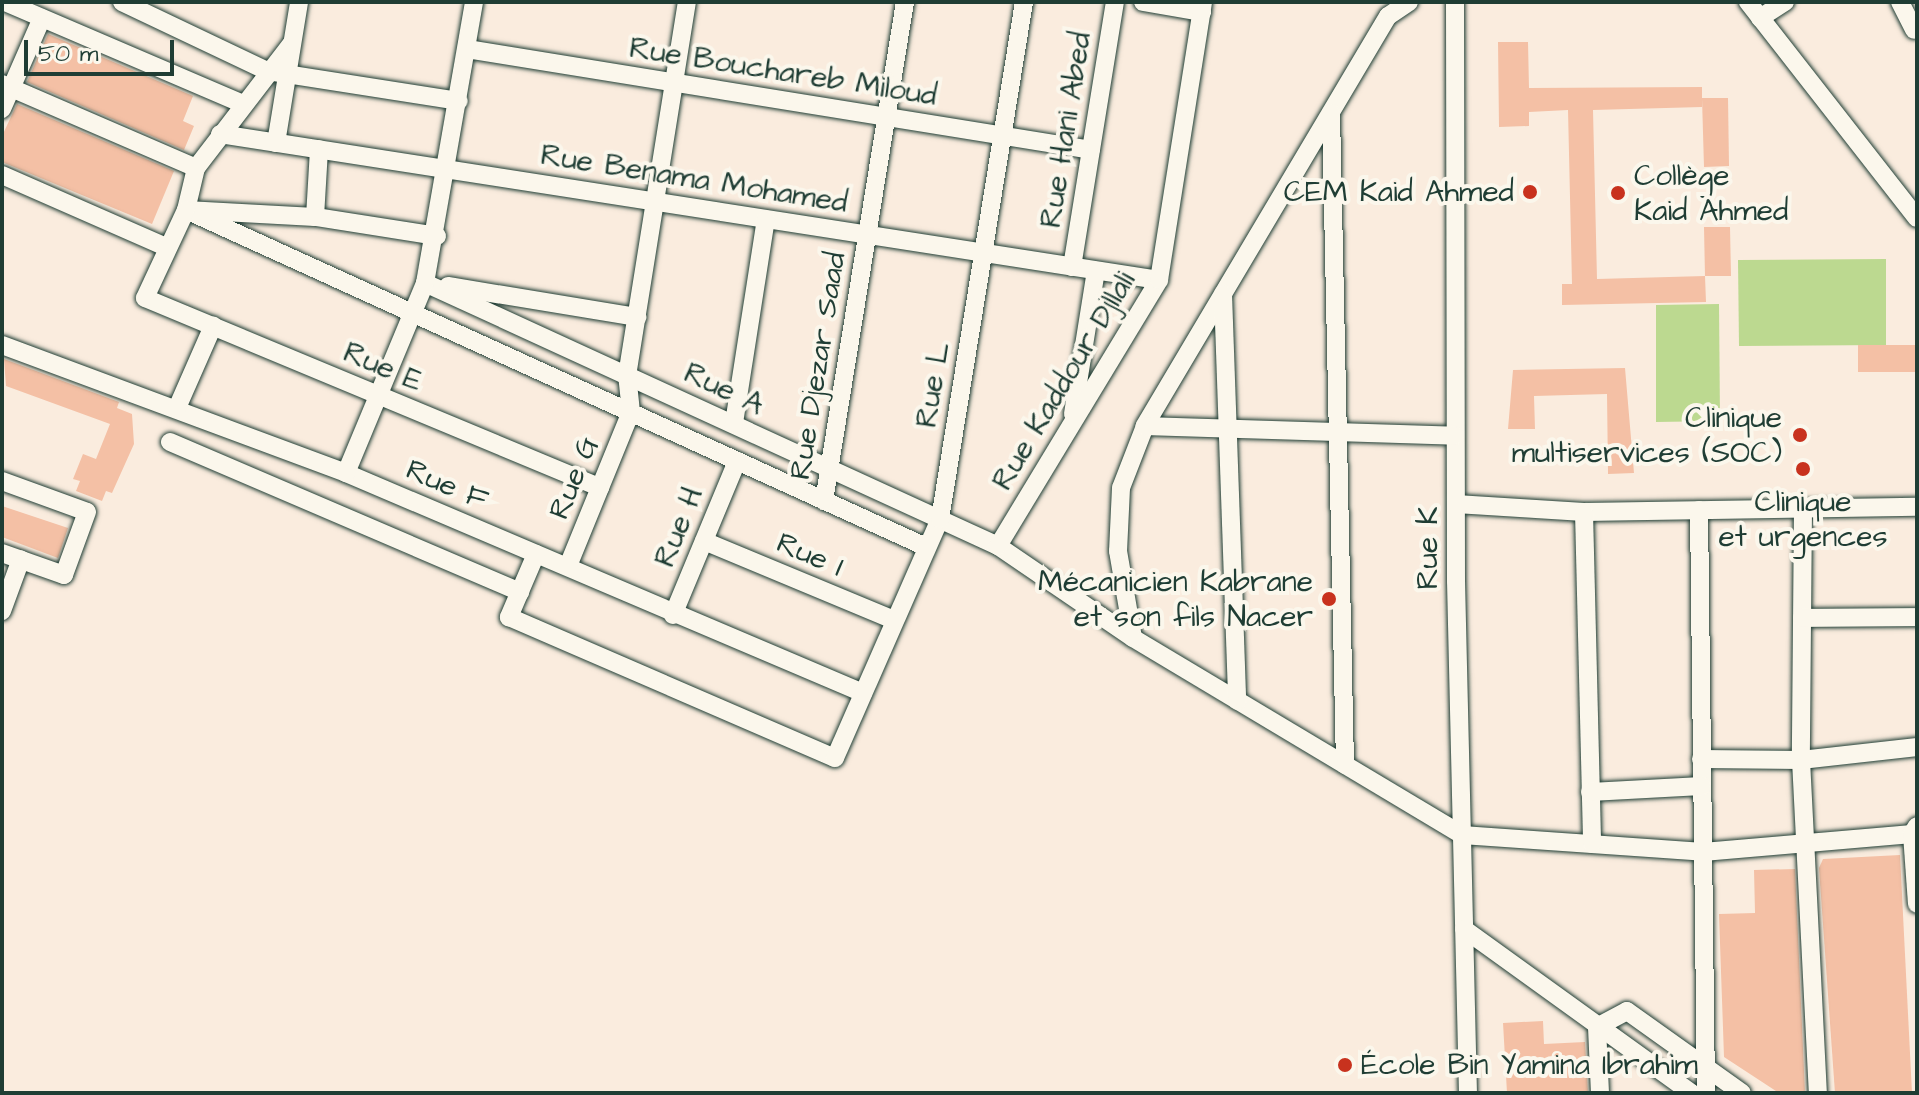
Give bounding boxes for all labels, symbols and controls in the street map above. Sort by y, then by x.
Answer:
scale bar [28,24,178,74]
street label: Rue Bouchareb Miloud [627,30,939,114]
street label: Rue Hani Abed [1033,30,1099,230]
text: 50 m [38,37,98,71]
street label: Rue Benama Mohamed [538,137,850,221]
place label: Collège Kaid Ahmed [1634,158,1788,228]
place label: CEM Kaid Ahmed [1284,174,1514,210]
marker: CEM Kaid Ahmed [1521,183,1539,201]
marker: Collège Kaid Ahmed [1609,184,1627,202]
street label: Rue Djezar Saad [782,250,854,482]
street label: Rue Kaddour Djllali [985,265,1143,497]
street label: Rue E [338,334,428,400]
street label: Rue L [909,340,957,430]
street label: Rue A [678,355,770,423]
place label: Clinique multiservices (SOC) [1512,400,1782,470]
marker: Clinique multiservices (SOC) [1789,424,1811,446]
street label: Rue G [541,432,607,524]
street label: Rue F [401,452,493,518]
marker: Clinique et urgences [1792,458,1814,480]
street label: Rue H [647,482,711,572]
place label: Clinique et urgences [1718,484,1888,554]
street label: Rue K [1410,506,1446,590]
street label: Rue I [771,525,849,585]
place label: Mécanicien Kabrane et son fils Nacer [1038,564,1313,634]
marker: Mécanicien Kabrane et son fils Nacer [1320,590,1338,608]
place label: École Bin Yamina Ibrahim [1361,1047,1698,1083]
marker: École Bin Yamina Ibrahim [1336,1056,1354,1074]

